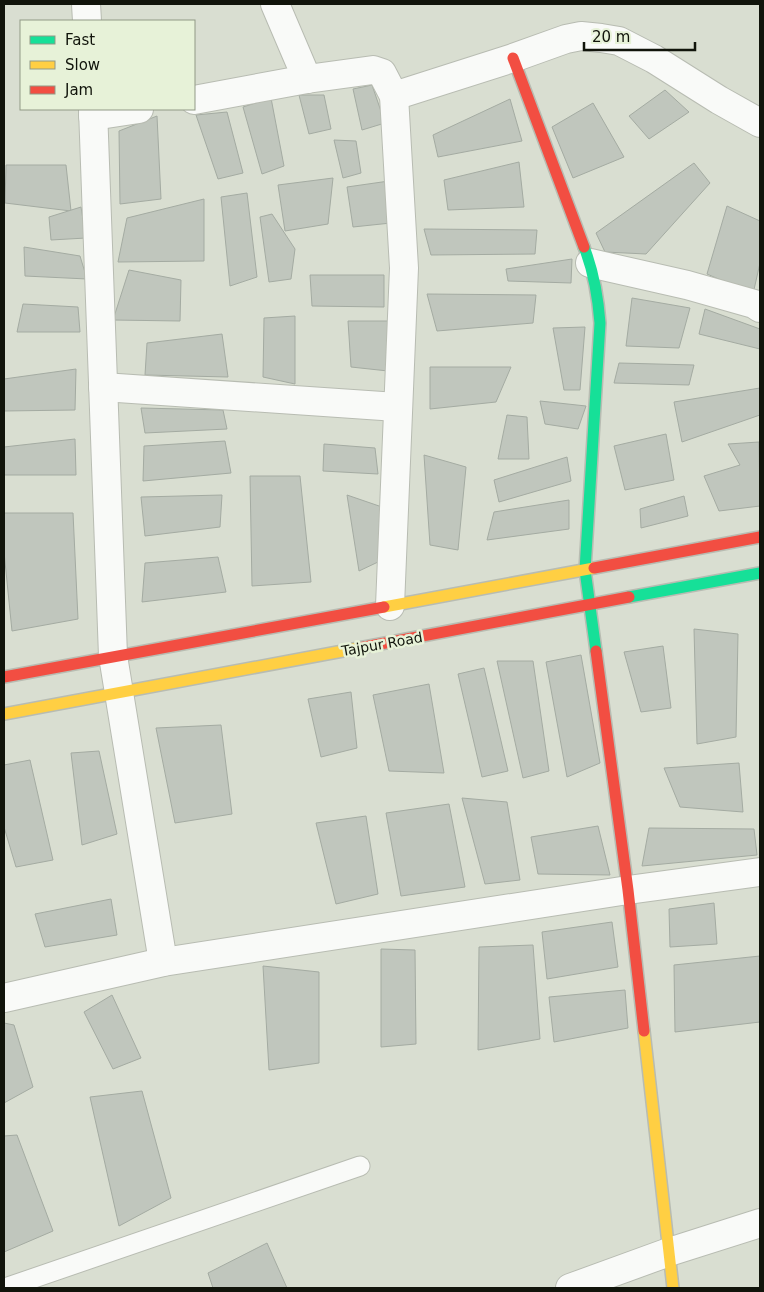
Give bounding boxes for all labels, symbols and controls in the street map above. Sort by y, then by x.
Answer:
legend [20,20,195,110]
scale bar [584,20,695,52]
text: 20 m [592,28,630,46]
text: Fast [65,31,95,49]
text: Slow [65,56,100,74]
text: Jam [64,81,93,99]
street label: Tajpur Road [339,629,424,659]

